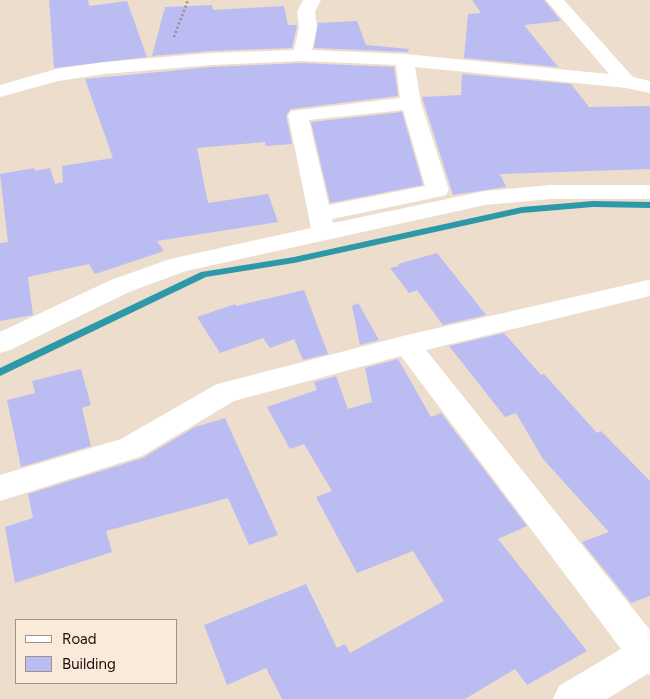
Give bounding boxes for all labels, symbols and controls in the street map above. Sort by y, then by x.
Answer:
legend [15,619,178,684]
text: Road [62,630,97,648]
text: Building [62,655,116,673]

